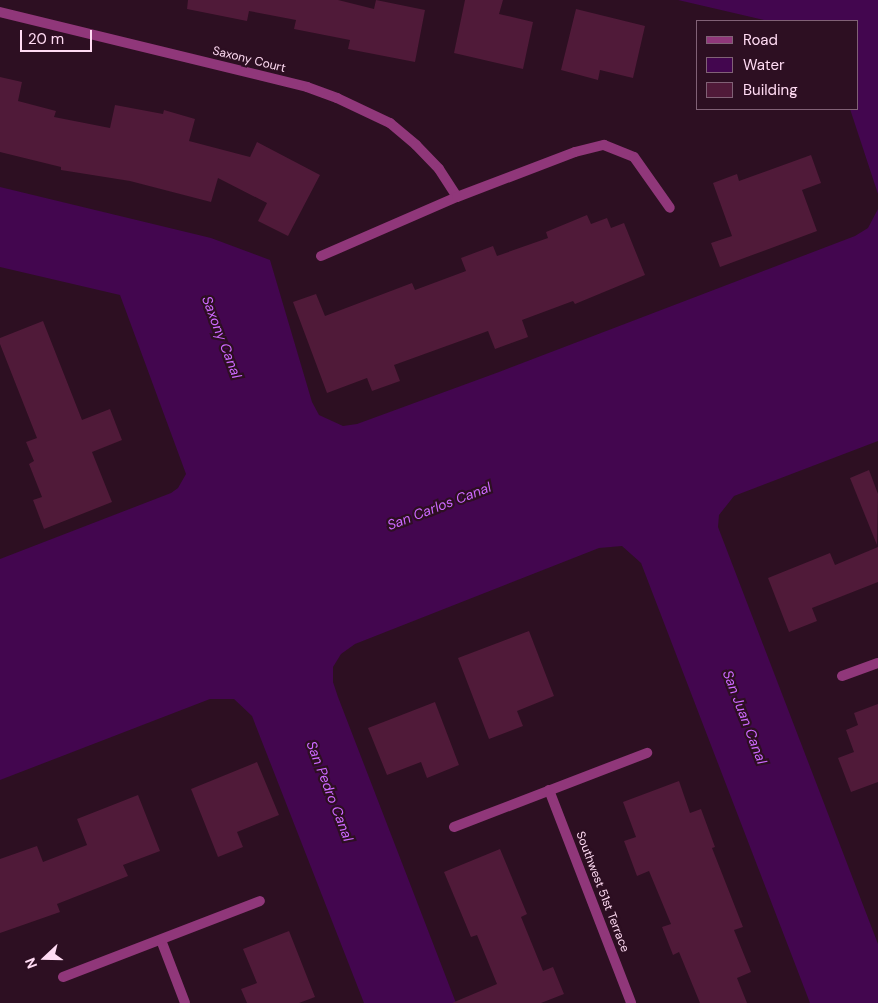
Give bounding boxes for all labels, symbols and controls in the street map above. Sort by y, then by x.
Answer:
scale bar [22,20,95,52]
legend [696,20,858,110]
text: 20 m [28,29,64,49]
text: Road [743,30,778,50]
street label: Saxony Court [211,44,287,76]
text: Water [743,55,784,75]
text: Building [743,80,798,100]
water label: Saxony Canal [199,293,245,381]
water label: San Carlos Canal [385,478,493,534]
water label: San Juan Canal [719,668,771,766]
water label: San Pedro Canal [303,738,357,844]
street label: Southwest 51st Terrace [572,830,632,954]
north arrow [20,933,70,983]
text: N [21,955,41,971]

